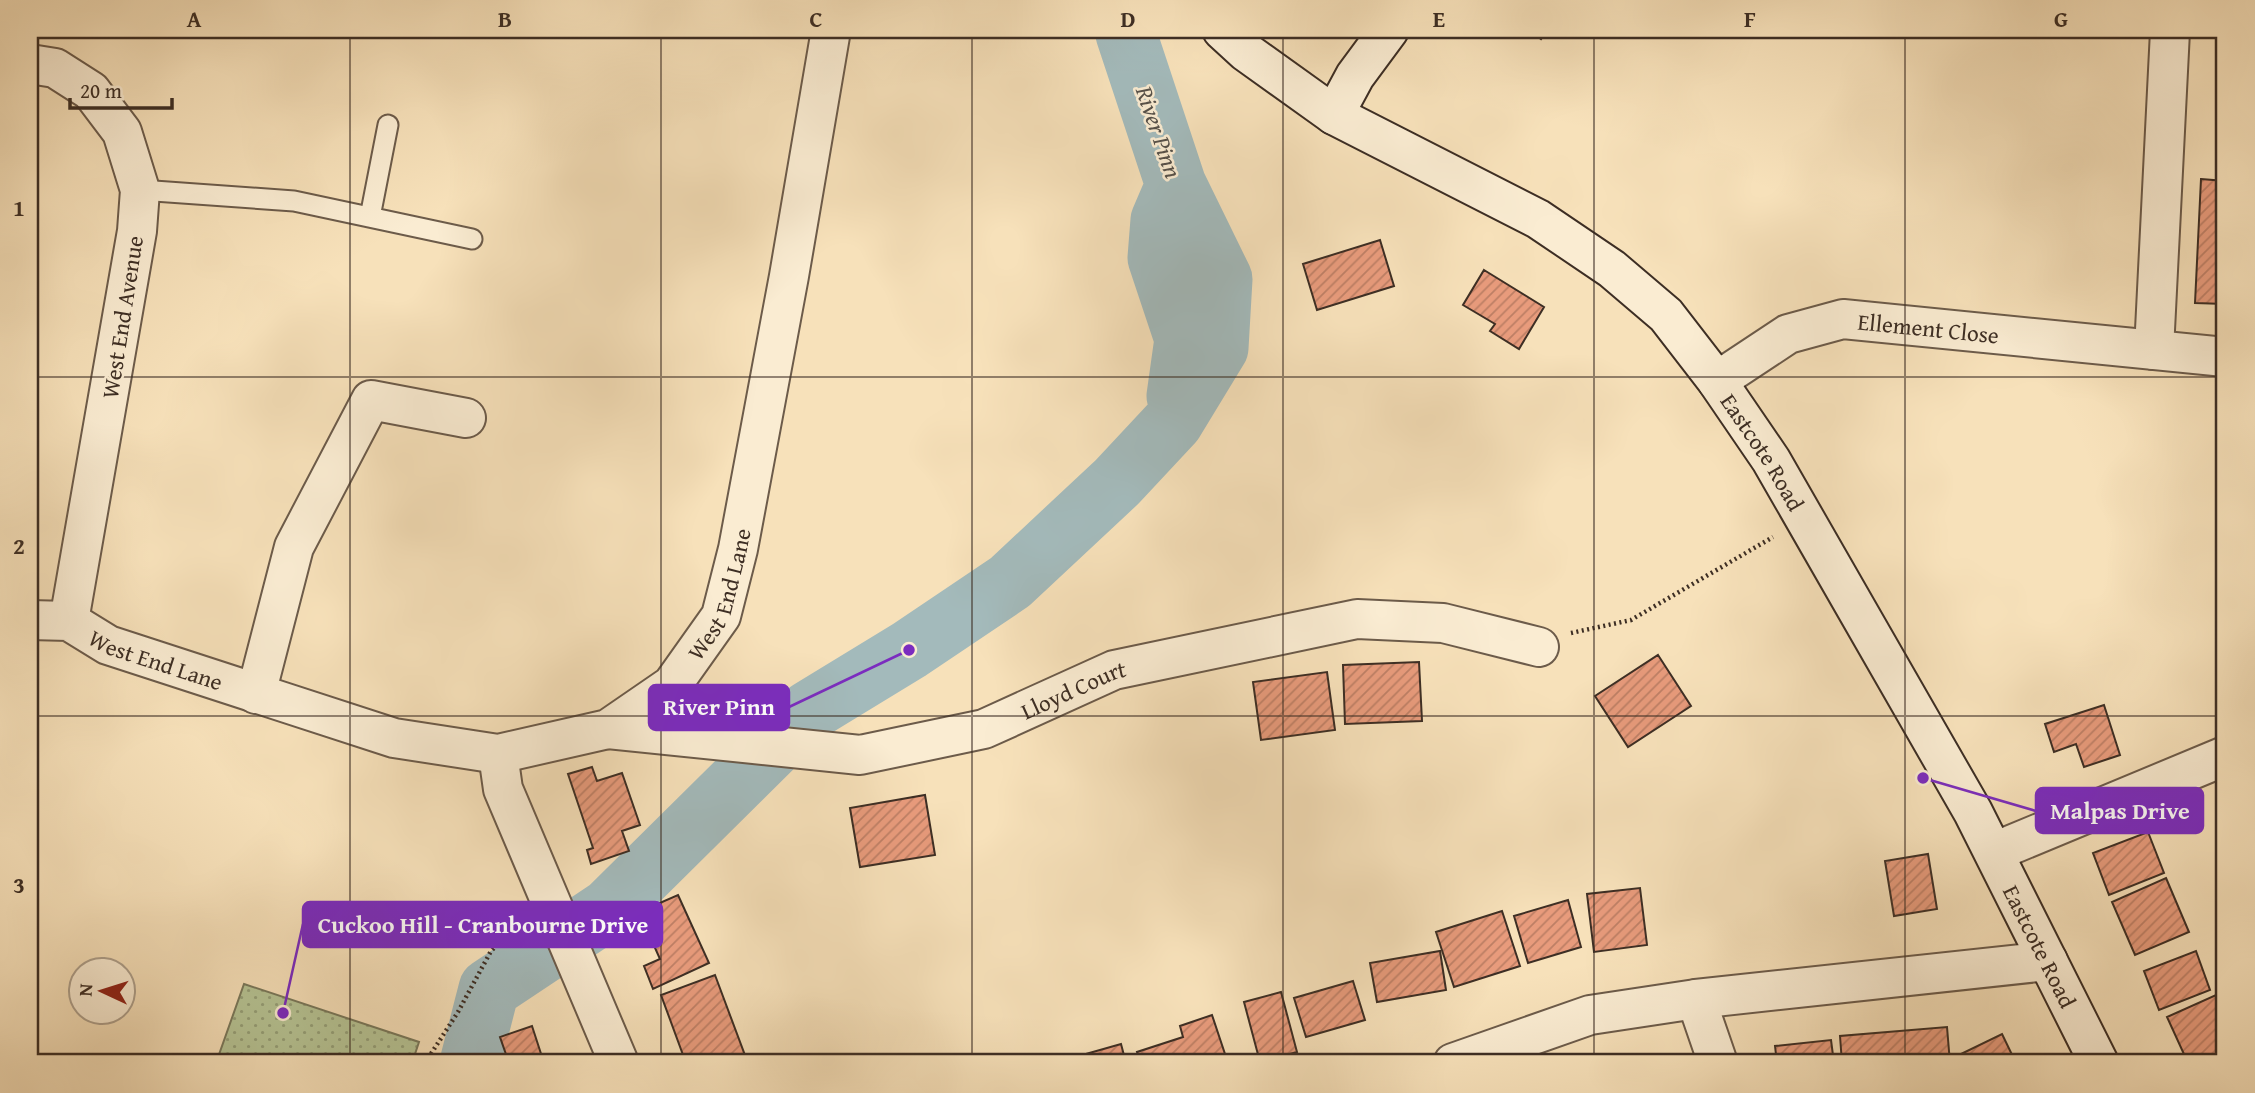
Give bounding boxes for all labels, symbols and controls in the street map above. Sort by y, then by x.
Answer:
text: A [187,2,202,35]
text: B [498,2,512,35]
text: C [809,2,823,35]
text: D [1121,2,1136,35]
text: E [1433,2,1445,35]
text: F [1744,2,1756,35]
text: G [2054,2,2068,35]
scale bar [70,66,172,110]
text: 20 m [80,75,122,106]
water label: River Pinn [1127,80,1191,183]
text: 1 [13,191,25,224]
street label: West End Avenue [93,233,151,401]
street label: Ellement Close [1856,304,2001,351]
street label: Eastcote Road [1713,386,1813,517]
street label: West End Lane [679,526,758,666]
text: 2 [13,529,25,562]
street label: West End Lane [83,621,227,698]
street label: Lloyd Court [1015,651,1129,727]
callout: River Pinn [649,685,789,730]
text: River Pinn [663,689,775,724]
callout: Malpas Drive [2036,788,2203,833]
text: Malpas Drive [2050,793,2190,828]
text: 3 [13,868,25,901]
street label: Eastcote Road [1996,879,2085,1014]
callout: Cuckoo Hill - Cranbourne Drive [303,902,662,947]
text: Cuckoo Hill - Cranbourne Drive [318,907,649,942]
north arrow [66,956,136,1026]
text: N [71,982,99,997]

